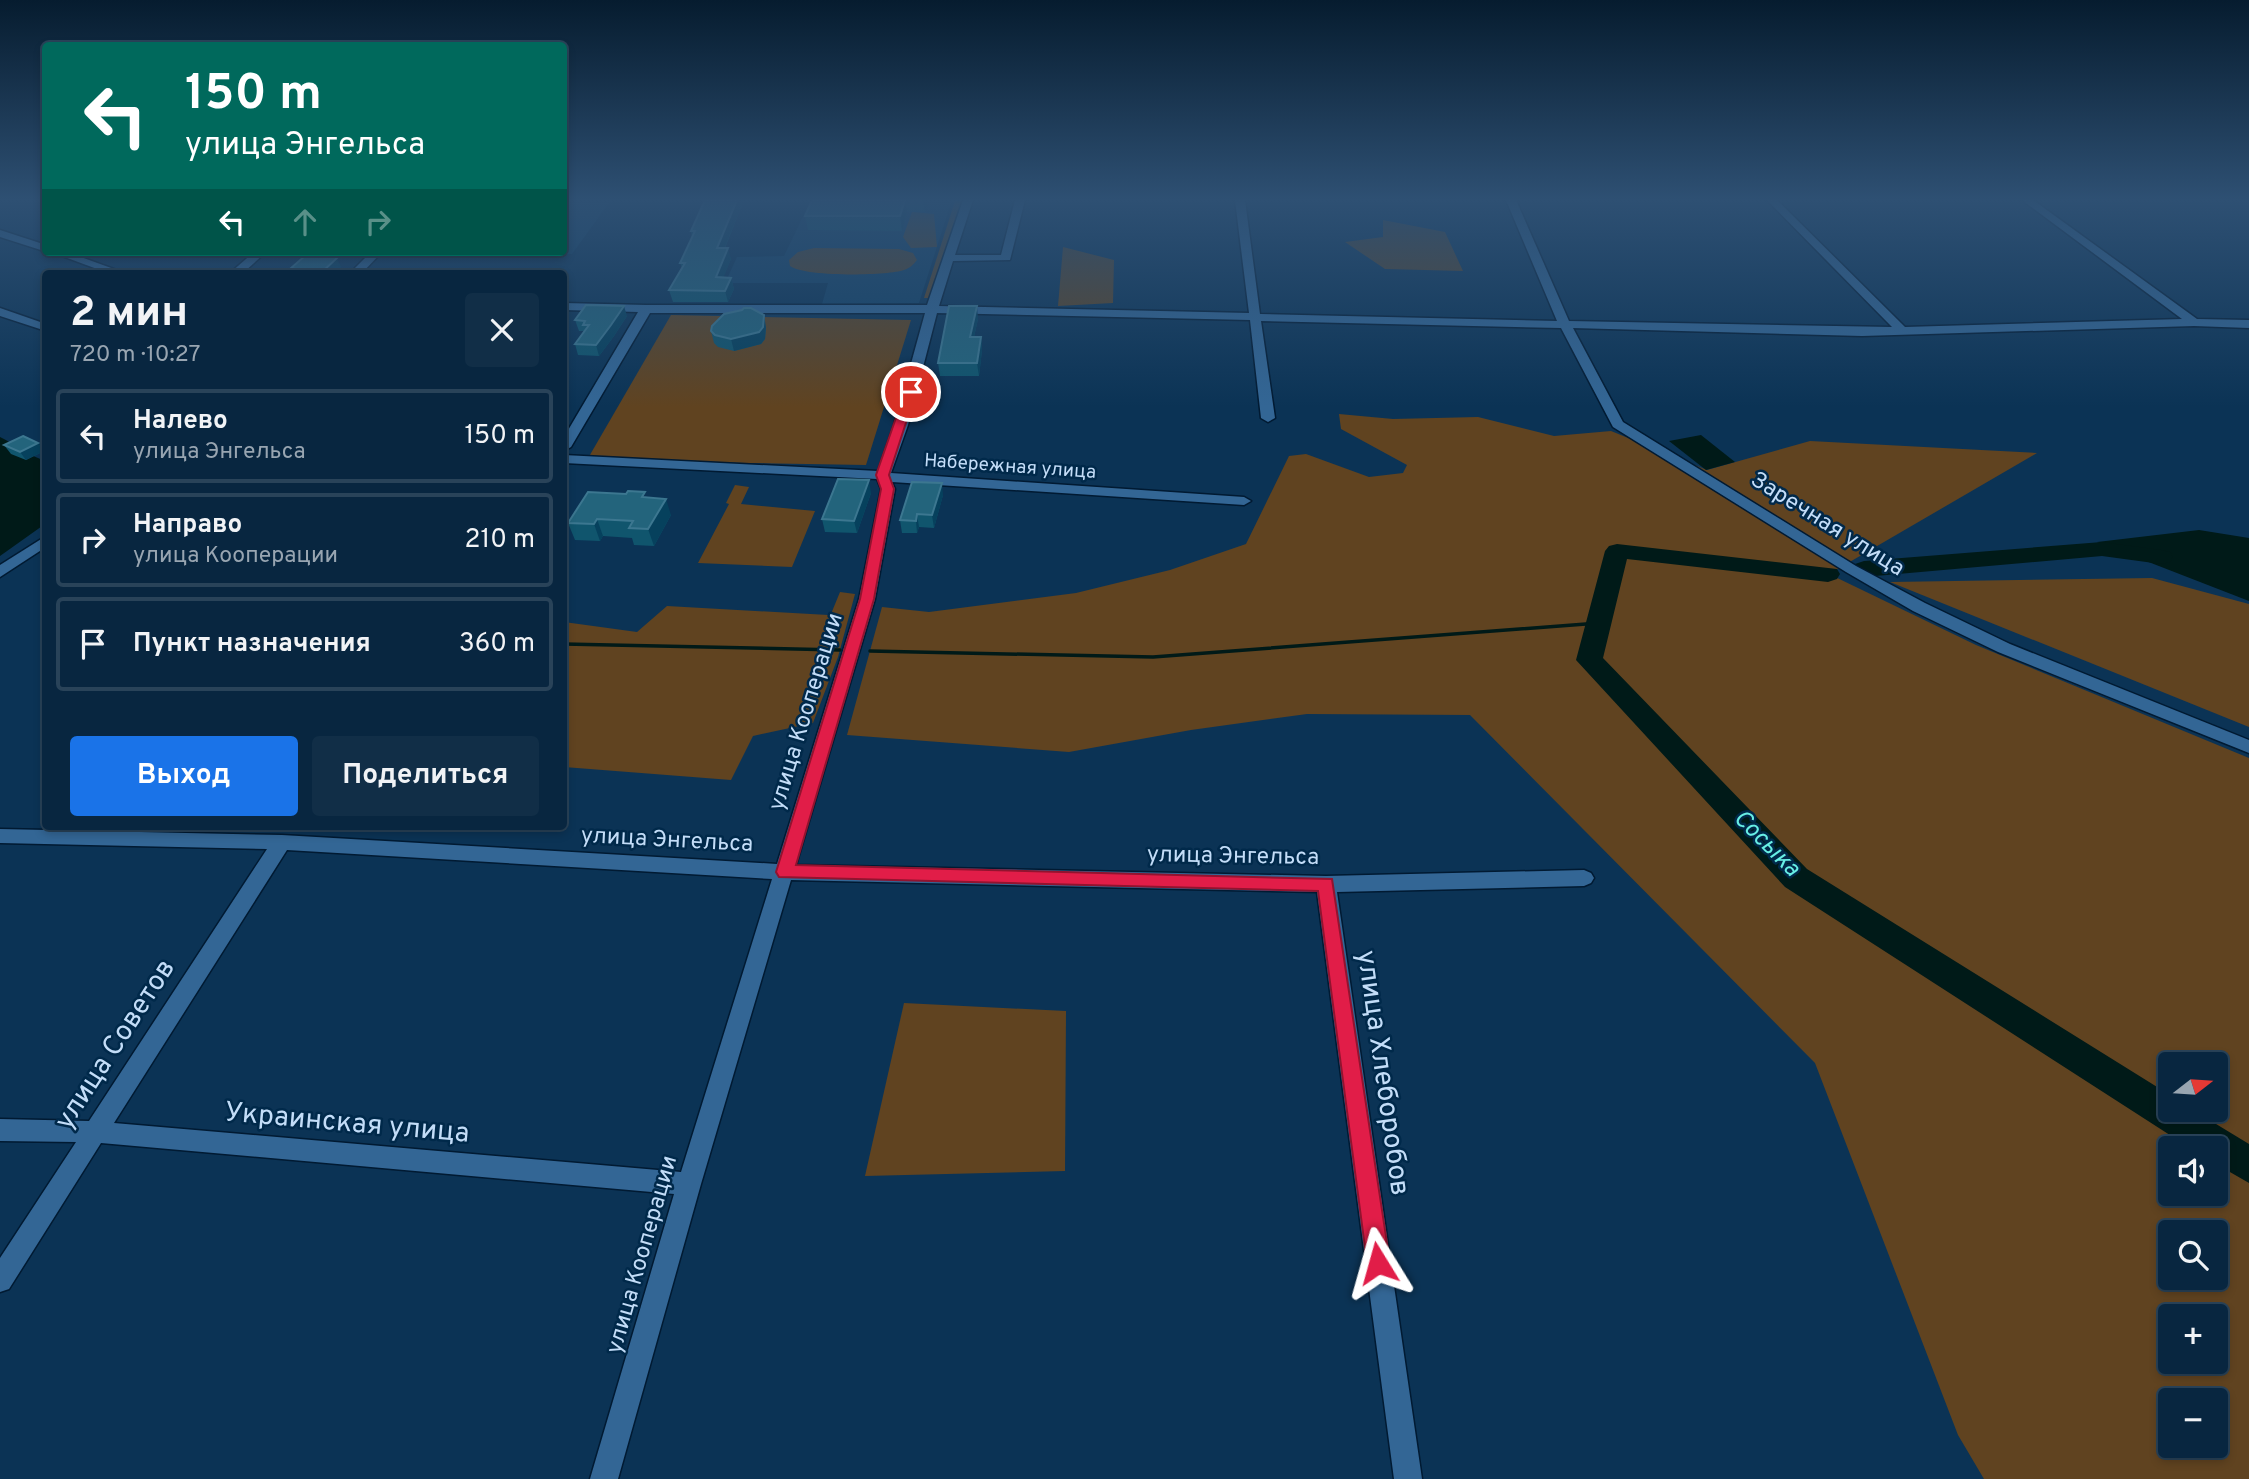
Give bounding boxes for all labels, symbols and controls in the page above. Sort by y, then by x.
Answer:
text: 150 m [185,65,322,127]
icon: left [70,70,161,161]
text: улица Энгельса [185,126,425,166]
icon: left [213,203,251,241]
icon: ahead [286,203,324,241]
icon: right [359,203,397,241]
text: 2 мин [70,288,188,341]
button: close [465,293,539,367]
text: 720 m · 10:27 [70,341,201,370]
pin [881,362,941,422]
icon: arrive [892,373,930,411]
text: Налево [133,405,228,438]
icon: left [74,417,112,455]
text: 150 m [464,420,535,453]
text: улица Энгельса [133,438,306,467]
street label: Набережная улица [923,449,1097,485]
street label: Заречная улица [1745,466,1909,584]
text: Направо [133,509,242,542]
icon: right [74,521,112,559]
text: 210 m [465,524,535,557]
text: улица Кооперации [133,542,338,571]
street label: улица Кооперации [763,610,851,814]
icon: arrive [74,625,112,663]
text: Пункт назначения [133,628,371,661]
text: 360 m [459,628,535,661]
button: Выход [70,736,298,816]
button: Поделиться [312,736,539,816]
water label: Сосыка [1726,804,1806,884]
street label: улица Энгельса [580,822,754,860]
street label: улица Энгельса [1146,841,1320,873]
street label: улица Хлеборобов [1347,948,1417,1198]
street label: улица Советов [47,953,185,1137]
north arrow [2158,1052,2228,1122]
map controls [2158,1052,2228,1458]
street label: Украинская улица [223,1095,471,1153]
button: sound [2158,1136,2228,1206]
street label: улица Кооперации [601,1152,685,1358]
button: search [2158,1220,2228,1290]
position arrow [1341,1226,1415,1300]
button: + [2158,1304,2228,1374]
button: − [2158,1388,2228,1458]

